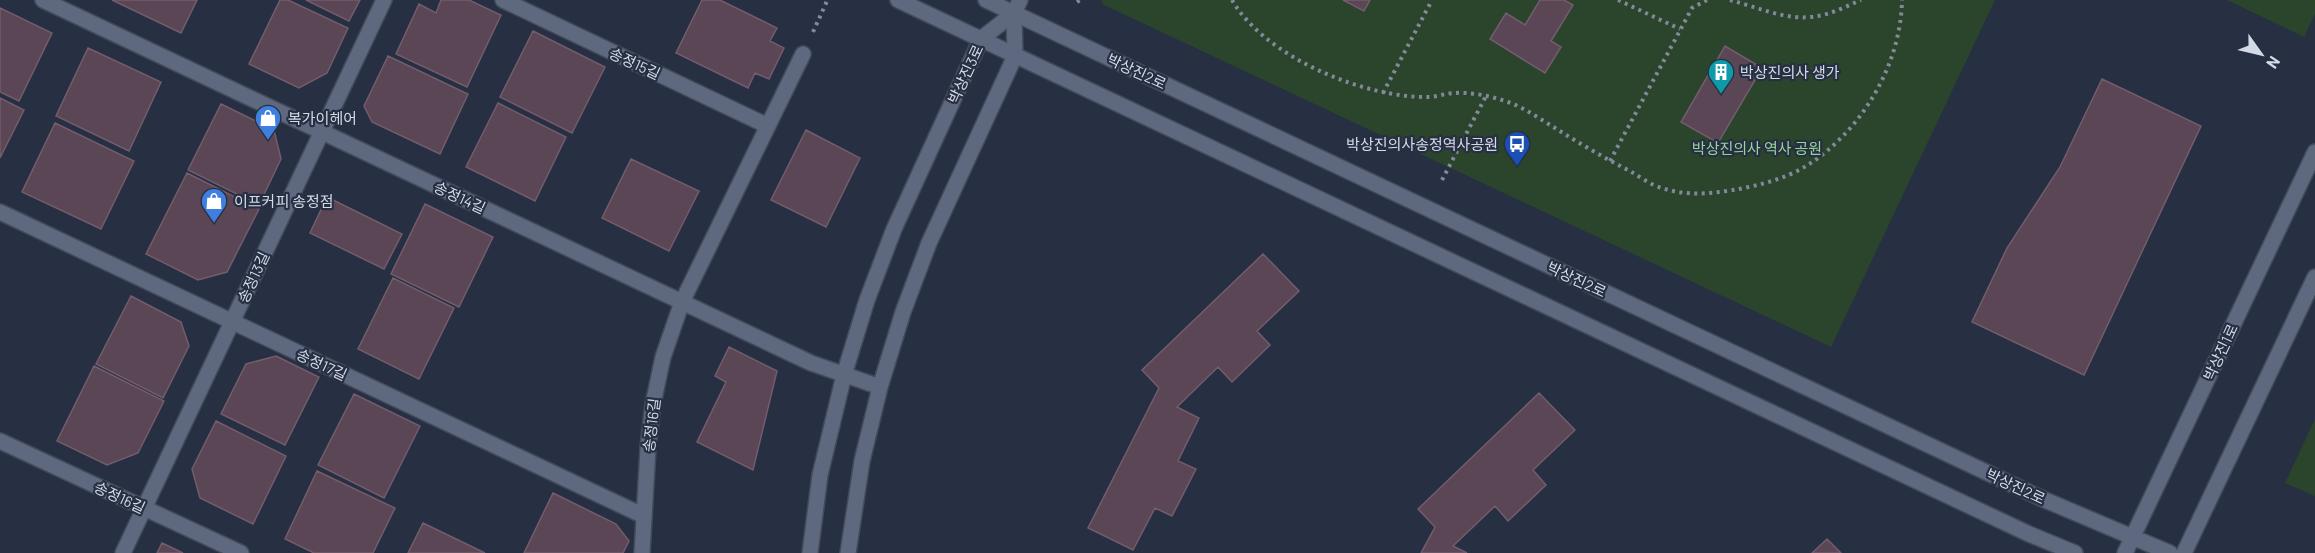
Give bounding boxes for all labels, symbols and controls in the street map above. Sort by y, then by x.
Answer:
north arrow [2231,24,2291,84]
street label: 박상진3로 [944,42,986,106]
street label: 송정15길 [607,43,663,83]
street label: 박상진2로 [1105,49,1169,93]
text: N [2263,53,2285,72]
building icon: 박상진의사 생가 [1706,57,1736,95]
place label: 박상진의사 생가 [1740,63,1840,81]
shop icon: 복가이헤어 [253,103,283,141]
place label: 복가이헤어 [288,109,357,127]
bus stop icon: 박상진의사송정역사공원 [1502,129,1532,167]
place label: 박상진의사송정역사공원 [1346,135,1498,153]
park label: 박상진의사 역사 공원 [1692,139,1822,157]
street label: 송정14길 [431,177,489,217]
shop icon: 이프커피 송정점 [199,186,229,224]
place label: 이프커피 송정점 [234,192,334,210]
street label: 송정13길 [233,249,273,305]
street label: 박상진2로 [1545,257,1609,301]
street label: 박상진1로 [2199,321,2241,383]
street label: 송정17길 [294,344,350,384]
street label: 송정16길 [639,397,663,453]
street label: 박상진2로 [1984,464,2048,508]
street label: 송정16길 [92,477,148,517]

